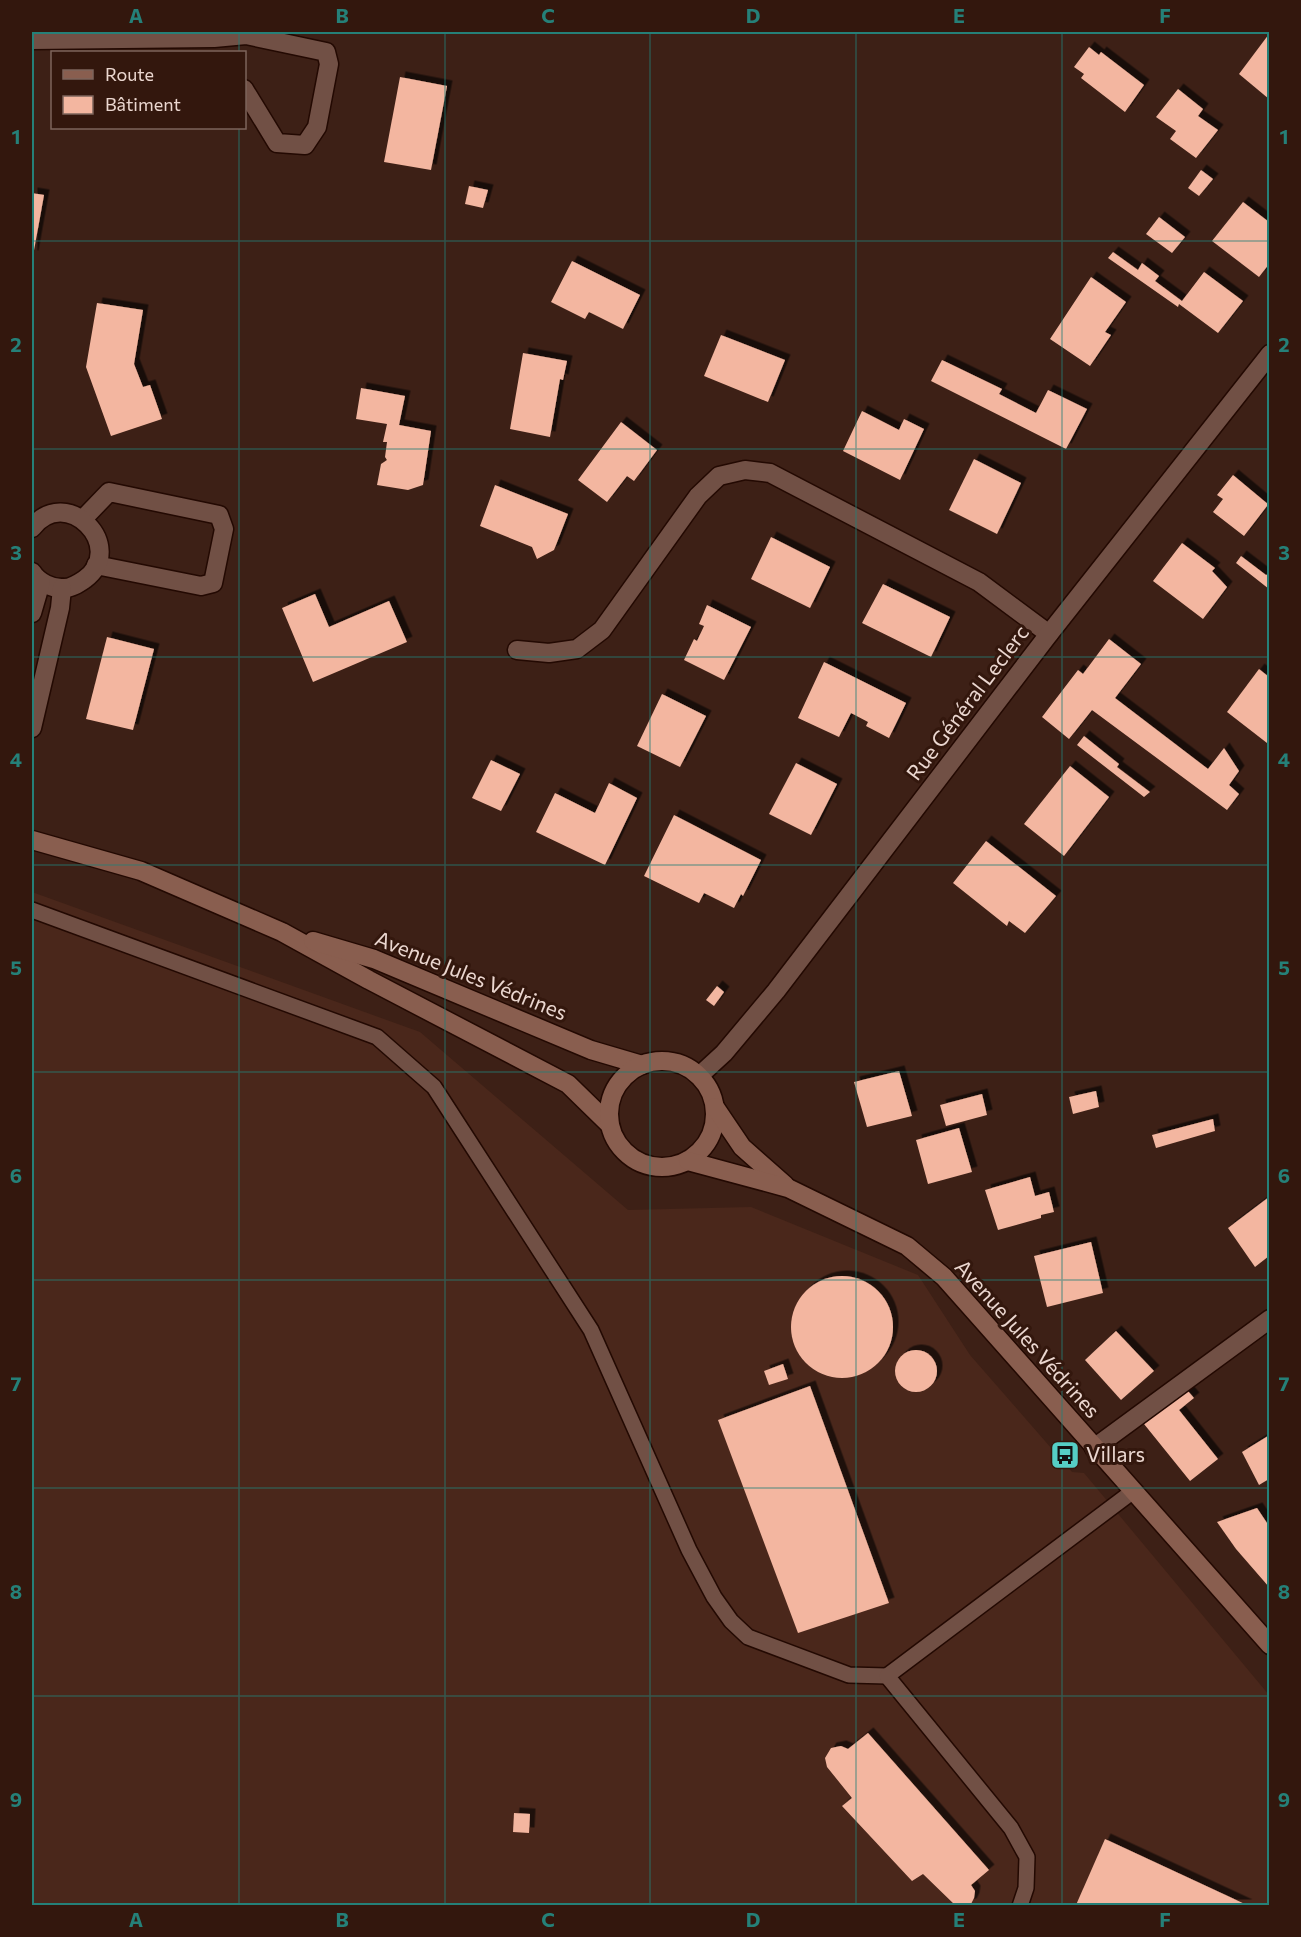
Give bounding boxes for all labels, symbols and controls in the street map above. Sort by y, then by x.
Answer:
text: A [129,3,143,27]
text: B [335,3,349,27]
text: C [541,3,555,27]
text: D [746,3,760,27]
text: E [953,3,965,27]
text: F [1159,3,1171,27]
legend [51,51,246,129]
text: Route [105,63,154,85]
text: Bâtiment [105,93,181,115]
text: 1 [11,124,21,148]
text: 1 [1279,124,1289,148]
text: 2 [10,332,22,356]
text: 2 [1278,332,1290,356]
text: 3 [10,540,22,564]
text: 3 [1278,540,1290,564]
street label: Rue Général Leclerc [900,620,1033,784]
text: 4 [10,747,22,771]
text: 4 [1278,747,1290,771]
street label: Avenue Jules Védrines [372,925,571,1024]
text: 5 [10,955,22,979]
text: 5 [1278,955,1290,979]
text: 6 [10,1163,22,1187]
text: 6 [1278,1163,1290,1187]
street label: Avenue Jules Védrines [950,1254,1106,1422]
text: 7 [11,1371,22,1395]
text: 7 [1279,1371,1290,1395]
bus stop icon: Villars [1049,1439,1081,1471]
place label: Villars [1086,1441,1145,1466]
text: 8 [10,1579,22,1603]
text: 8 [1278,1579,1290,1603]
text: 9 [10,1787,22,1811]
text: 9 [1278,1787,1290,1811]
text: A [129,1907,143,1931]
text: B [335,1907,349,1931]
text: C [541,1907,555,1931]
text: D [746,1907,760,1931]
text: E [953,1907,965,1931]
text: F [1159,1907,1171,1931]

